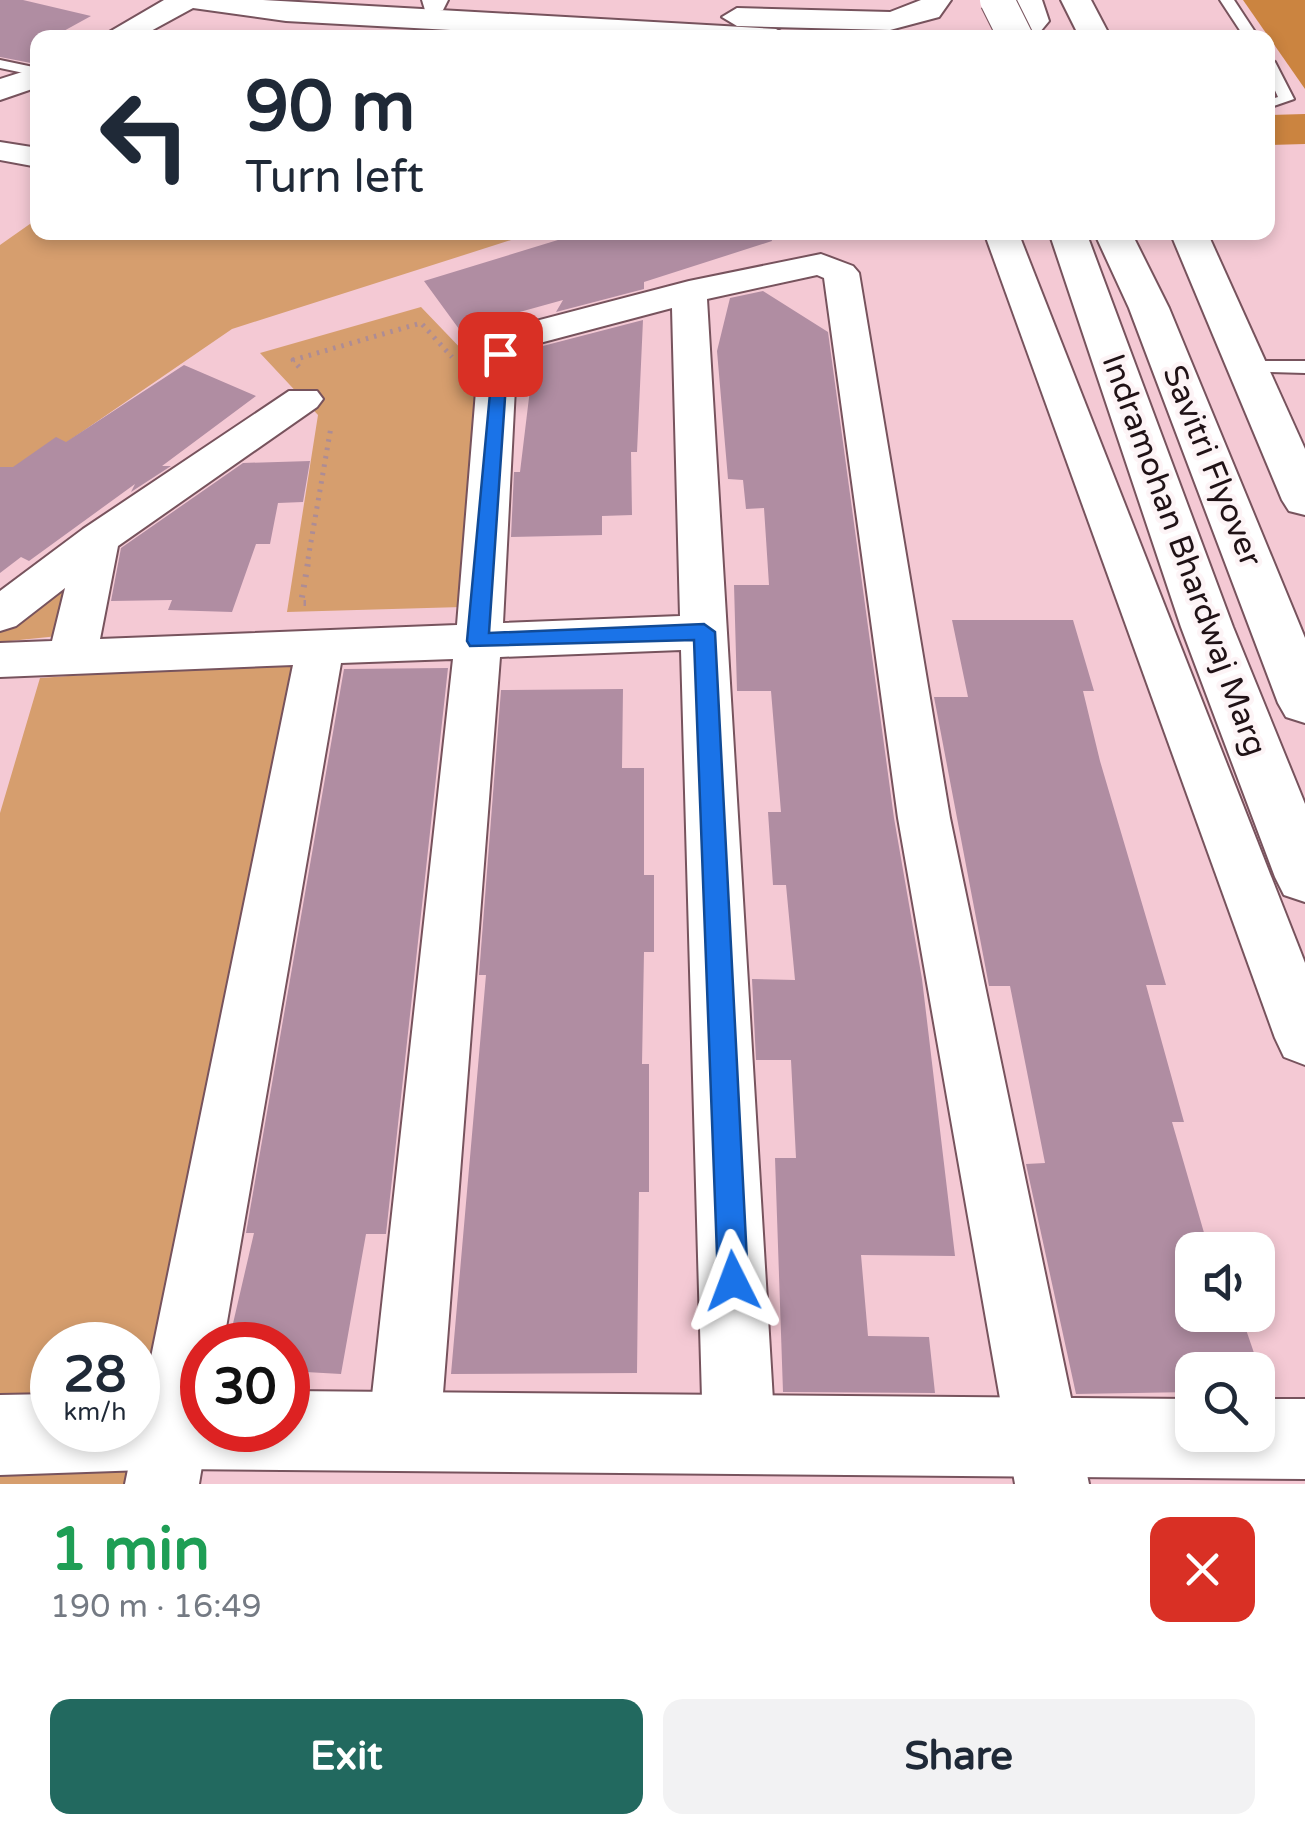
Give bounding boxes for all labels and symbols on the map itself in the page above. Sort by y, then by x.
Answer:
pin [458,312,543,397]
street label: Indramohan Bhardwaj Marg [1094,349,1274,761]
street label: Savitri Flyover [1154,360,1270,573]
position arrow [681,1229,785,1333]
speed limit sign: 30 [180,1322,310,1452]

